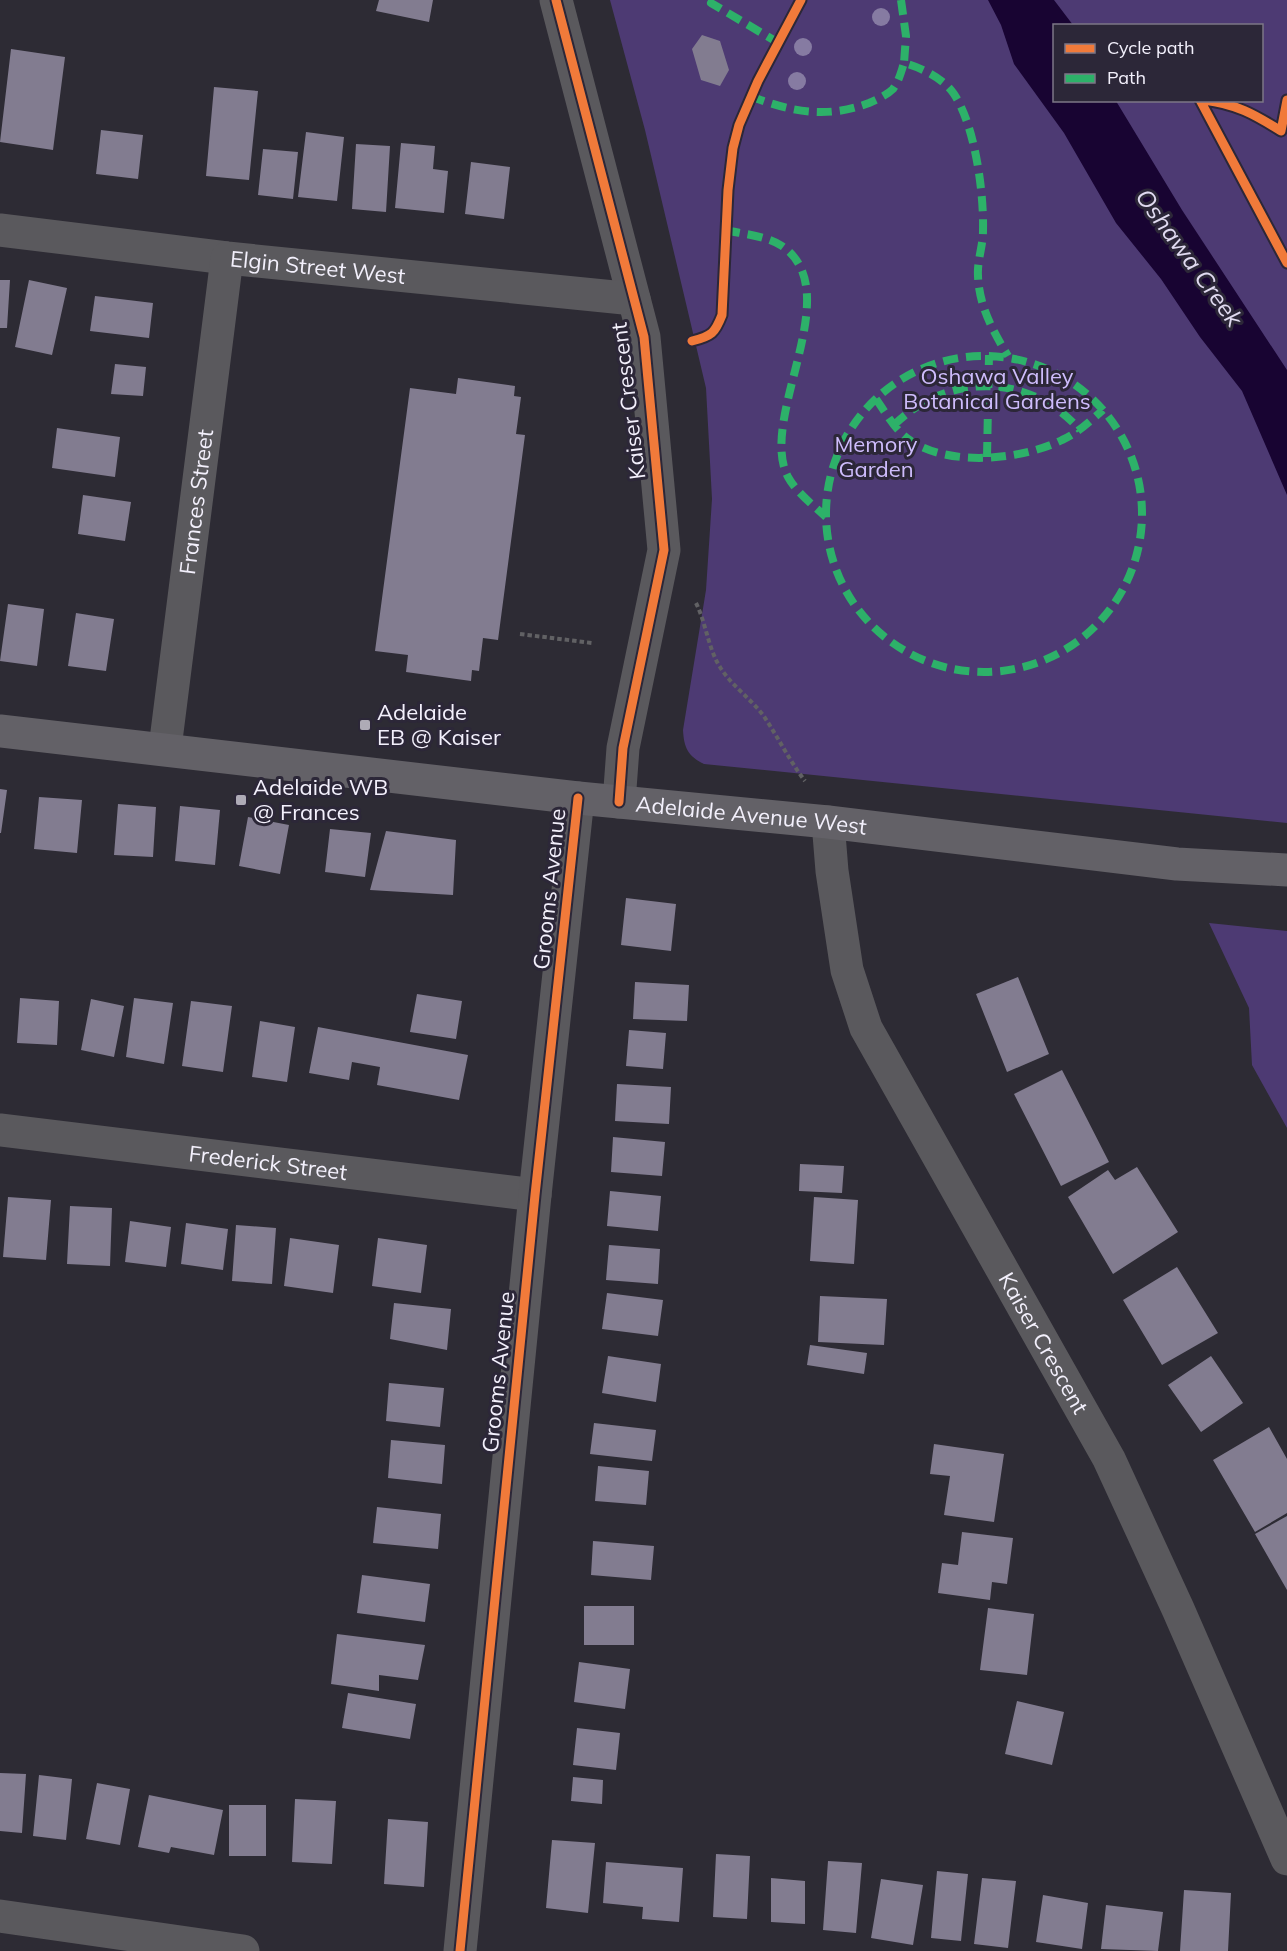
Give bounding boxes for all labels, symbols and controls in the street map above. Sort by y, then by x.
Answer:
legend [1053,24,1263,102]
text: Cycle path [1107,36,1194,59]
text: Path [1107,66,1146,89]
water label: Oshawa Creek [1130,182,1250,333]
street label: Elgin Street West [229,244,407,290]
street label: Kaiser Crescent [604,321,652,481]
park label: Oshawa Valley Botanical Gardens [903,362,1091,415]
street label: Frances Street [173,427,219,576]
park label: Memory Garden [834,430,918,483]
place label: Adelaide EB @ Kaiser [377,698,501,751]
marker: Adelaide EB @ Kaiser [358,718,372,732]
place label: Adelaide WB @ Frances [253,773,388,826]
street label: Adelaide Avenue West [635,790,869,841]
marker: Adelaide WB @ Frances [234,793,248,807]
street label: Grooms Avenue [527,807,571,971]
street label: Frederick Street [187,1139,349,1186]
street label: Kaiser Crescent [993,1267,1095,1419]
street label: Grooms Avenue [476,1290,520,1454]

